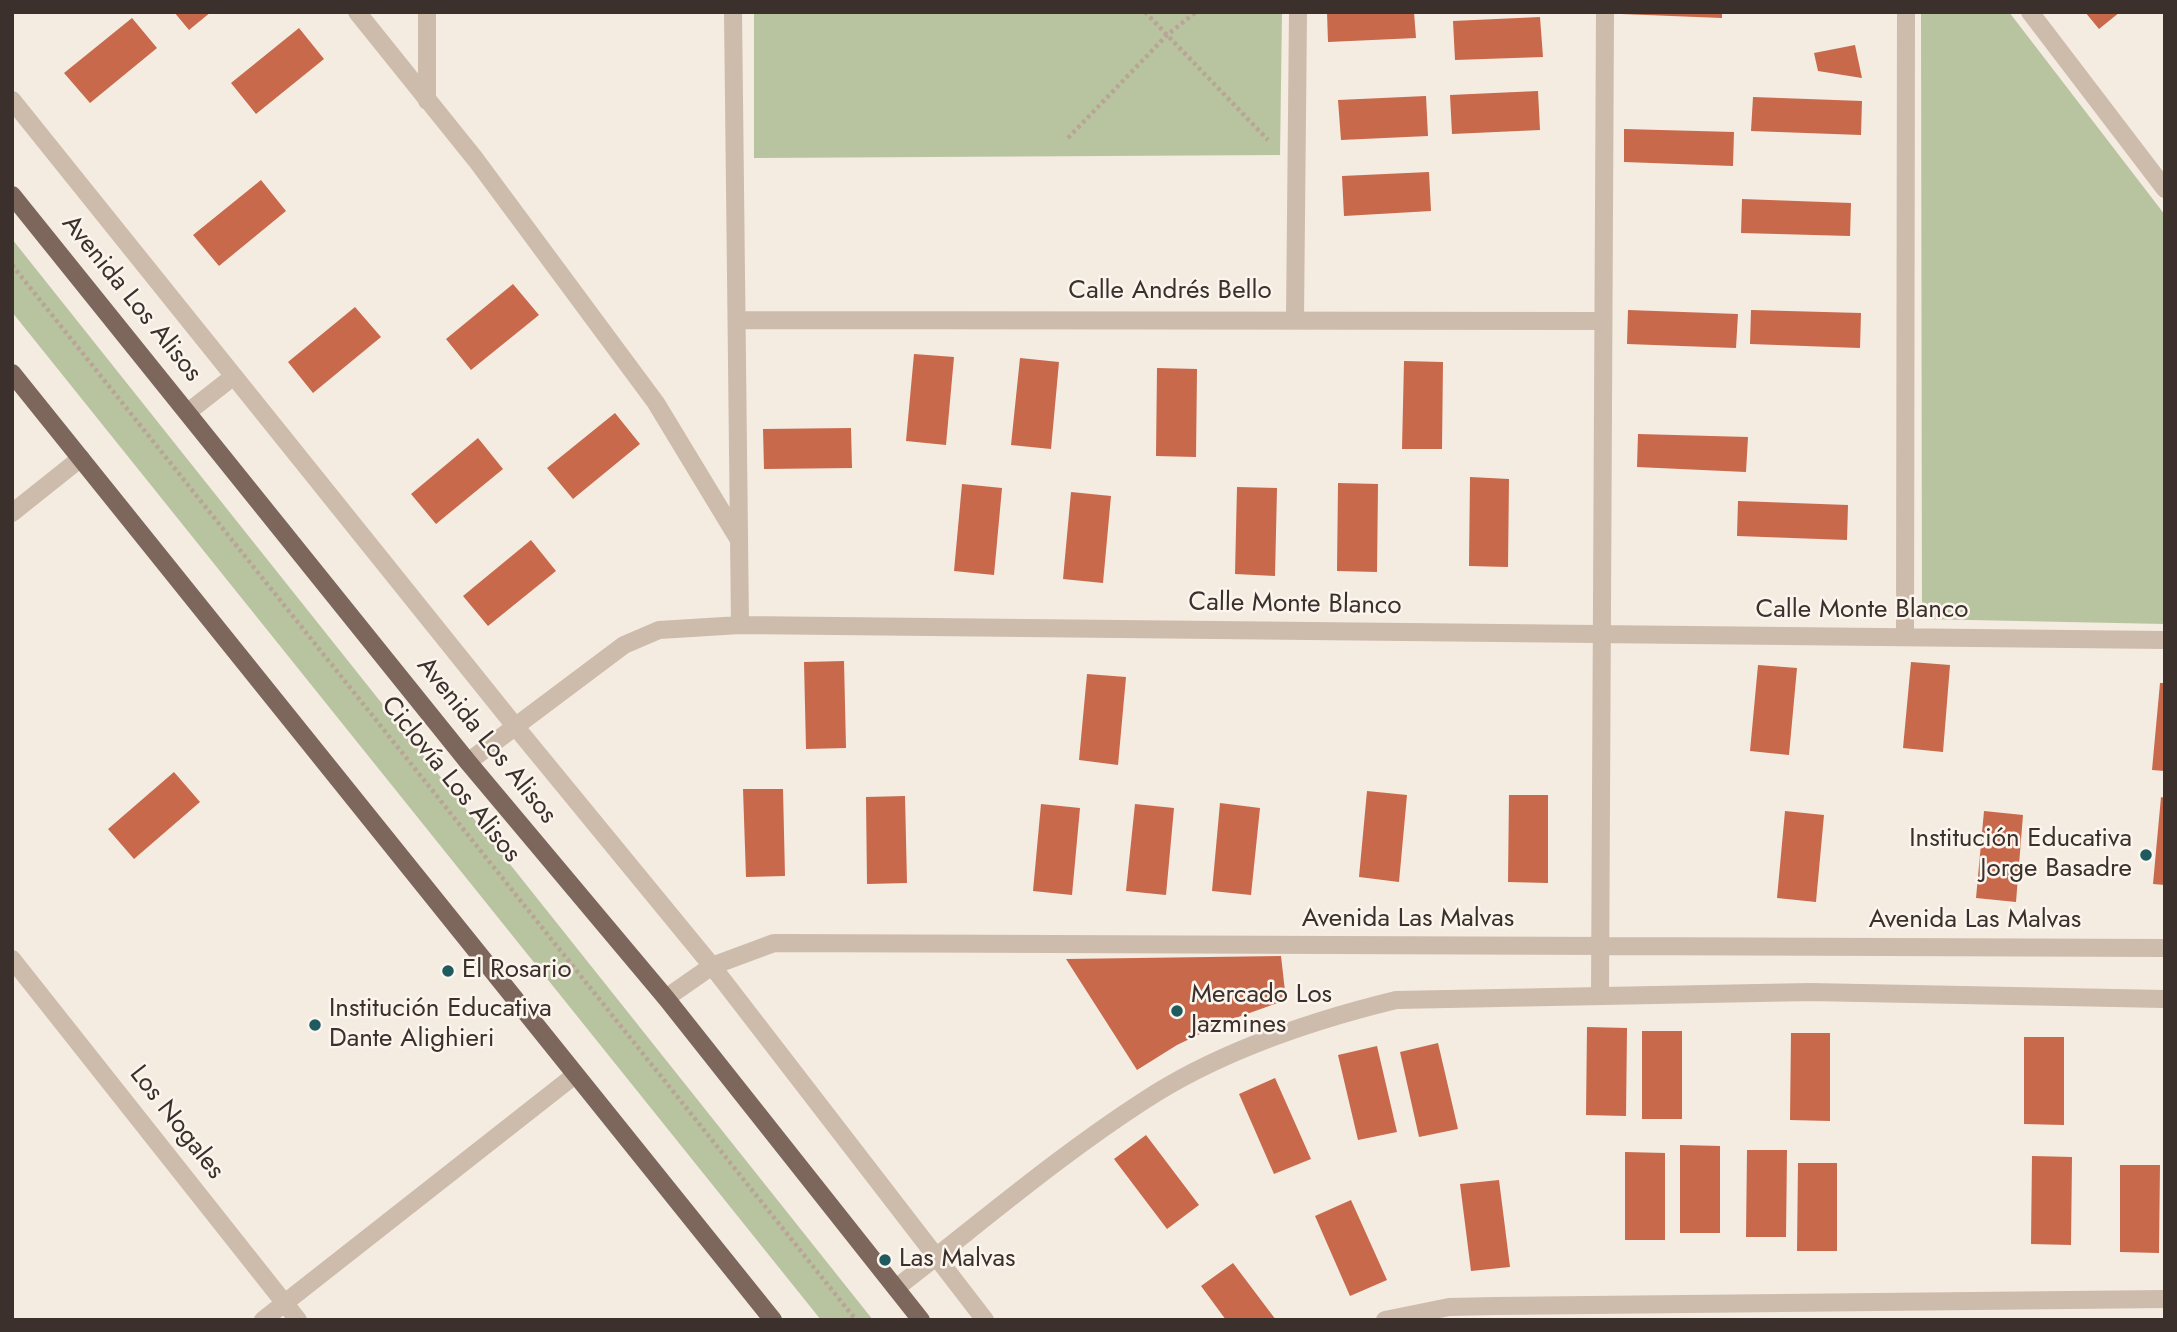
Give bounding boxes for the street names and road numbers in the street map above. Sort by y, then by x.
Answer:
street label: Avenida Los Alisos [54,210,208,388]
street label: Calle Andrés Bello [1068,276,1272,308]
street label: Calle Monte Blanco [1188,588,1402,622]
street label: Calle Monte Blanco [1755,595,1969,627]
street label: Avenida Los Alisos [409,652,563,830]
street label: Ciclovía Los Alisos [374,691,526,869]
street label: Avenida Las Malvas [1302,904,1514,936]
street label: Avenida Las Malvas [1869,905,2081,937]
street label: Los Nogales [122,1060,230,1186]

